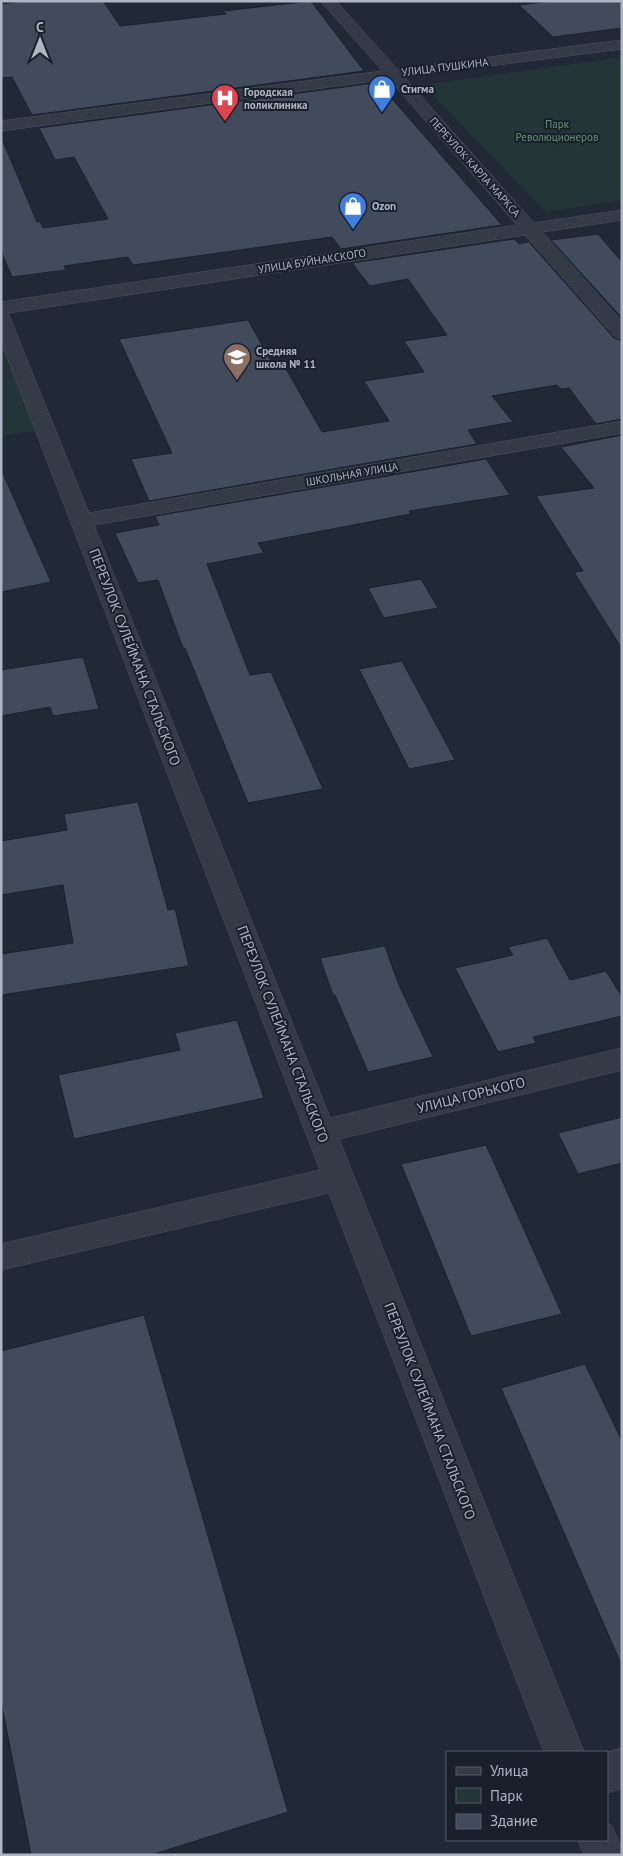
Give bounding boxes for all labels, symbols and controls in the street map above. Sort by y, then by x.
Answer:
north arrow [15,15,65,65]
text: С [36,18,44,36]
street label: УЛИЦА ПУШКИНА [401,55,490,79]
shop icon: Стигма [367,74,397,113]
place label: Стигма [401,82,434,96]
hospital icon: Городская поликлиника [210,83,240,122]
place label: Городская поликлиника [244,85,308,112]
street label: ПЕРЕУЛОК КАРЛА МАРКСА [426,114,524,220]
park label: Парк Революционеров [516,117,598,144]
shop icon: Ozon [338,191,368,230]
place label: Ozon [372,199,396,213]
street label: УЛИЦА БУЙНАКСКОГО [257,246,367,276]
school or university icon: Средняя школа № 11 [222,342,252,381]
place label: Средняя школа № 11 [256,344,316,371]
street label: ШКОЛЬНАЯ УЛИЦА [305,459,400,489]
street label: ПЕРЕУЛОК СУЛЕЙМАНА СТАЛЬСКОГО [85,546,185,768]
street label: ПЕРЕУЛОК СУЛЕЙМАНА СТАЛЬСКОГО [233,923,333,1145]
street label: УЛИЦА ГОРЬКОГО [415,1073,527,1117]
street label: ПЕРЕУЛОК СУЛЕЙМАНА СТАЛЬСКОГО [380,1300,480,1522]
legend [446,1751,608,1841]
text: Улица [490,1761,528,1780]
text: Парк [490,1786,523,1805]
text: Здание [490,1811,538,1830]

